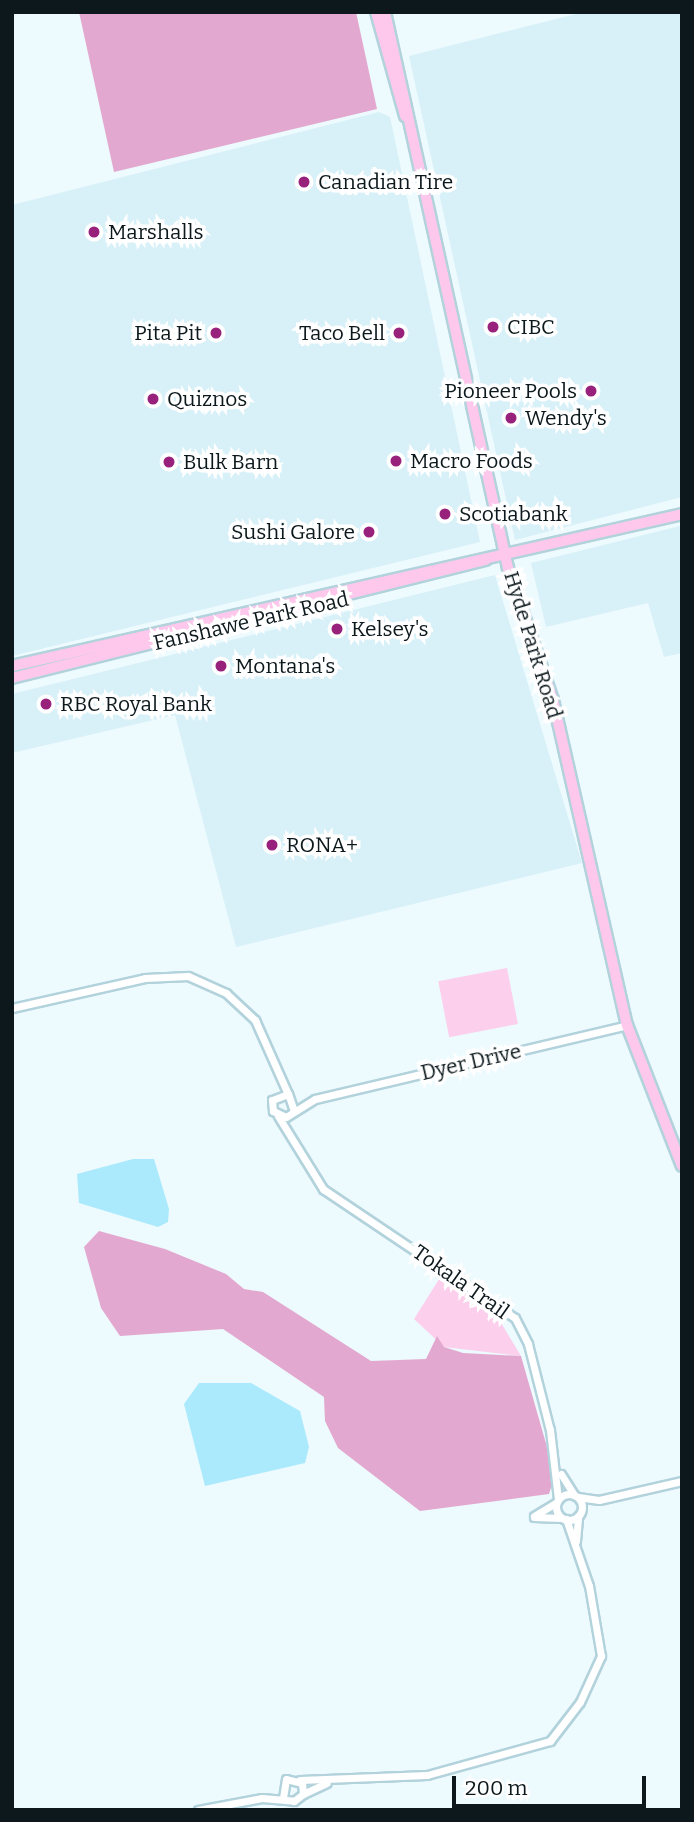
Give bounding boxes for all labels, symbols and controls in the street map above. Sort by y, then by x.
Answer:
place label: Canadian Tire [318,169,453,195]
marker: Canadian Tire [296,174,312,190]
place label: Marshalls [108,219,204,245]
marker: Marshalls [86,224,102,240]
place label: CIBC [507,314,555,340]
marker: CIBC [485,319,501,335]
place label: Pita Pit [134,320,202,346]
place label: Taco Bell [299,320,385,346]
marker: Pita Pit [208,325,224,341]
marker: Taco Bell [391,325,407,341]
place label: Pioneer Pools [444,378,577,404]
marker: Pioneer Pools [583,383,599,399]
place label: Quiznos [167,386,247,412]
marker: Quiznos [145,391,161,407]
place label: Wendy's [525,405,607,431]
marker: Wendy's [503,410,519,426]
place label: Macro Foods [410,448,533,474]
place label: Bulk Barn [183,449,278,475]
marker: Macro Foods [388,453,404,469]
marker: Bulk Barn [161,454,177,470]
place label: Scotiabank [459,501,568,527]
marker: Scotiabank [437,506,453,522]
place label: Sushi Galore [231,519,355,545]
marker: Sushi Galore [361,524,377,540]
street label: Hyde Park Road [499,568,567,722]
street label: Fanshawe Park Road [151,586,351,656]
place label: Kelsey's [351,616,429,642]
marker: Kelsey's [329,621,345,637]
place label: Montana's [235,653,335,679]
marker: Montana's [213,658,229,674]
place label: RBC Royal Bank [60,691,212,717]
marker: RBC Royal Bank [38,696,54,712]
place label: RONA+ [286,832,358,858]
marker: RONA+ [264,837,280,853]
street label: Dyer Drive [418,1038,524,1086]
street label: Tokala Trail [408,1240,514,1324]
scale bar [456,1762,650,1806]
text: 200 m [465,1775,528,1801]

